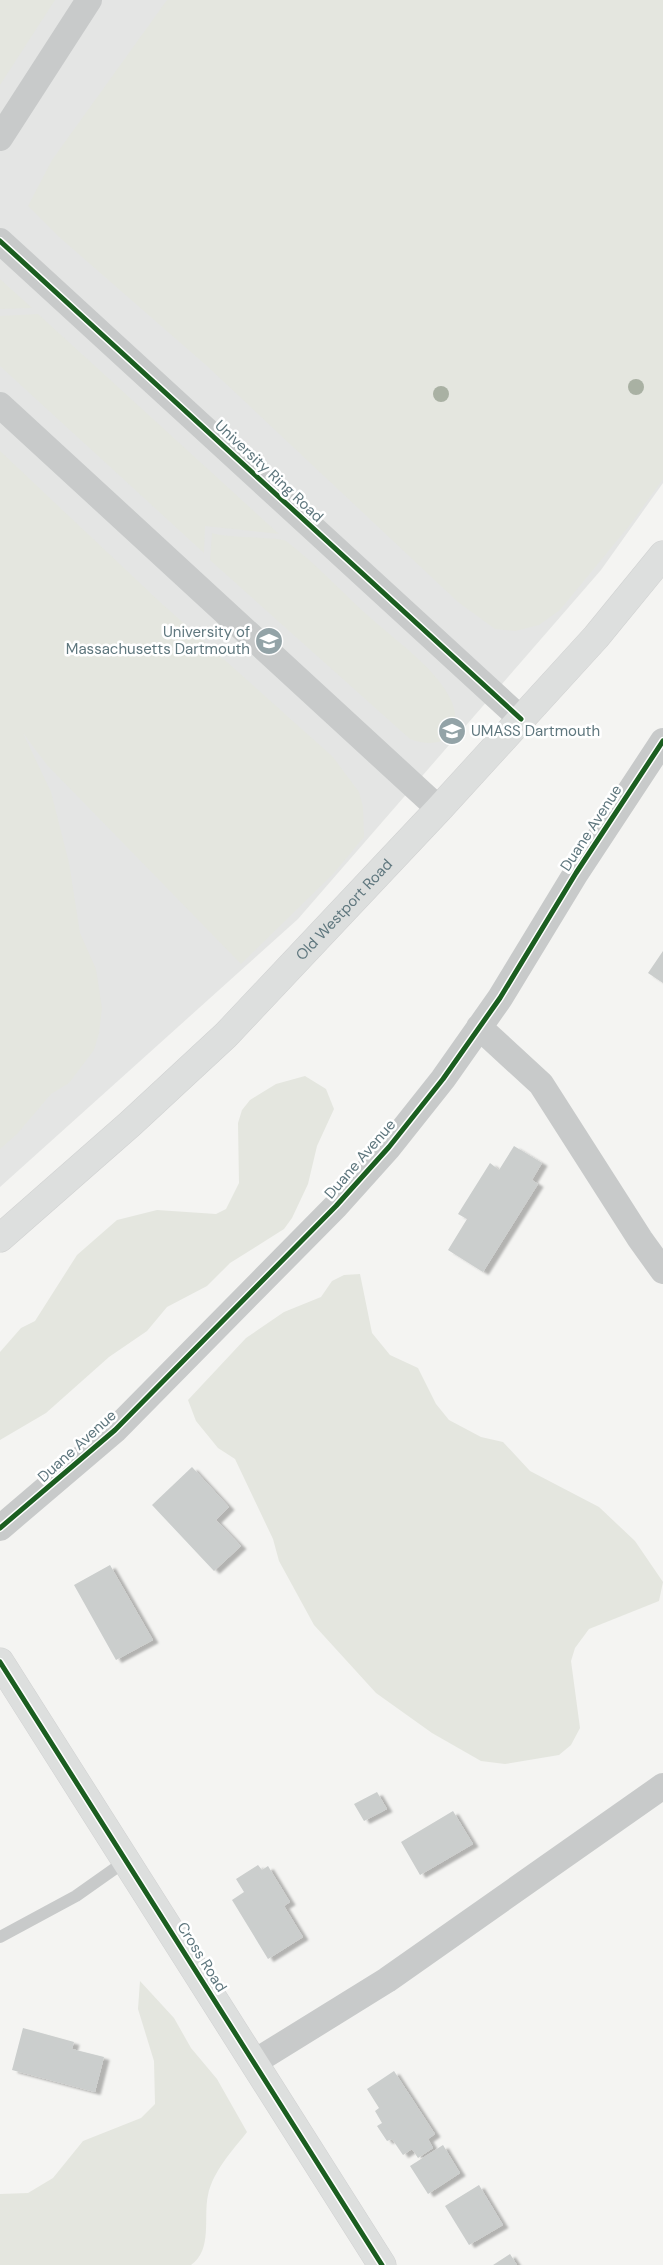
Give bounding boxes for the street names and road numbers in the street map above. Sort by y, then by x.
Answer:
street label: University Ring Road [210,415,328,527]
street label: Duane Avenue [556,781,626,875]
street label: Old Westport Road [291,855,397,965]
street label: Duane Avenue [320,1115,400,1203]
street label: Duane Avenue [33,1405,121,1487]
street label: Cross Road [173,1918,231,1996]

